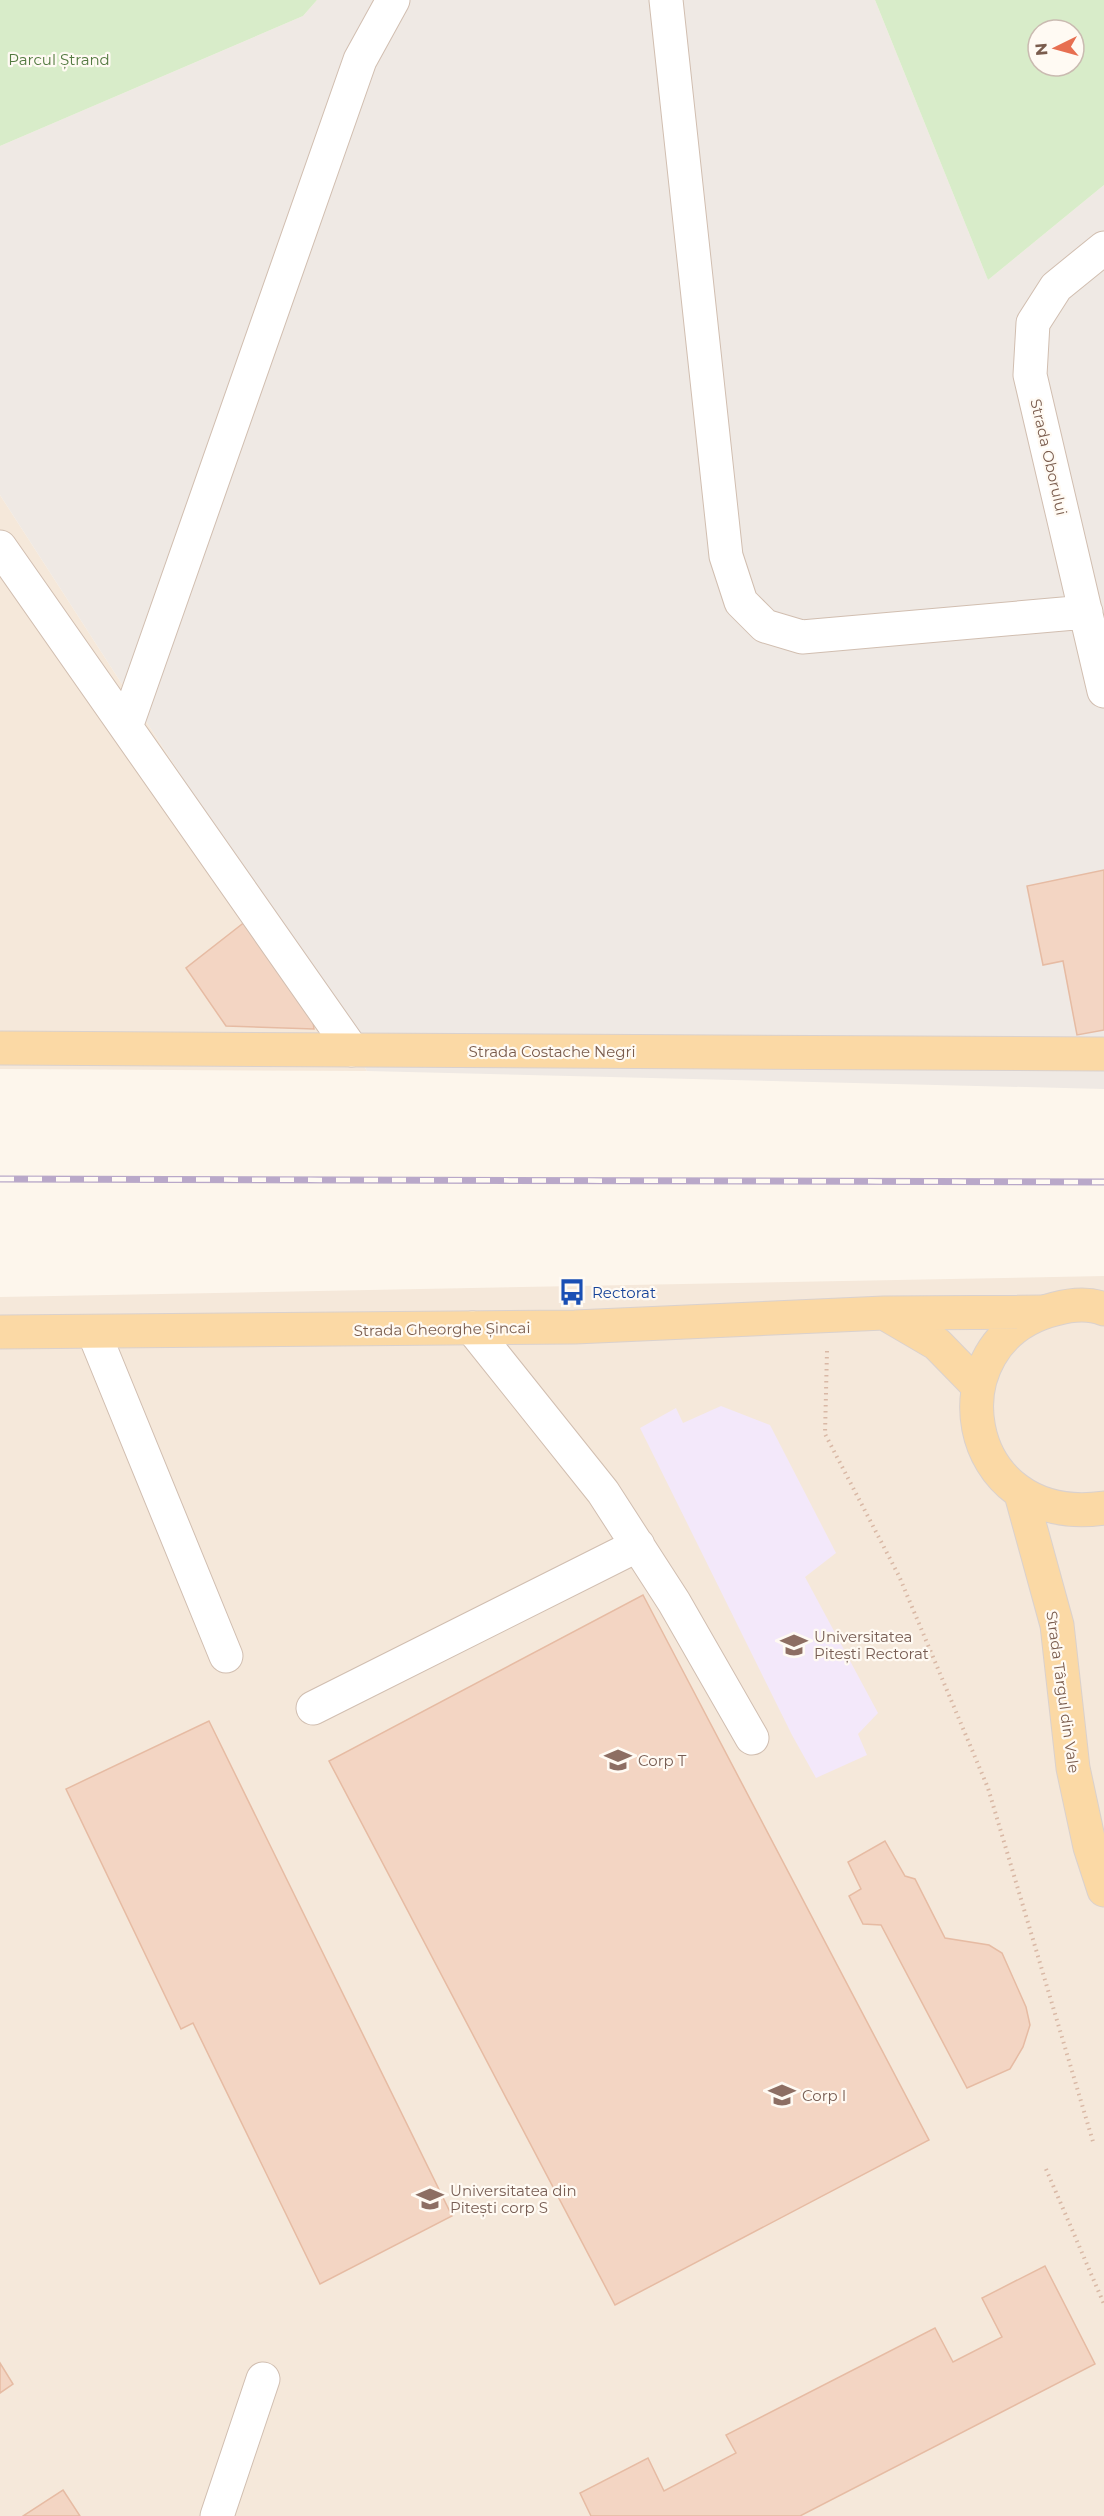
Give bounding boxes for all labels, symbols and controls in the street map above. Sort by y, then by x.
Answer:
north arrow [1026,18,1086,78]
text: N [1032,42,1052,57]
park label: Parcul Ștrand [8,50,110,70]
street label: Strada Oborului [1026,397,1072,517]
street label: Strada Costache Negri [468,1042,636,1061]
bus stop icon: Rectorat [557,1277,587,1307]
place label: Rectorat [592,1283,656,1302]
street label: Strada Gheorghe Șincai [354,1318,531,1341]
street label: Strada Târgul din Vale [1042,1610,1084,1774]
place label: Universitatea Pitești Rectorat [814,1627,929,1664]
school or university icon: Universitatea Pitești Rectorat [779,1630,809,1660]
school or university icon: Corp T [603,1745,633,1775]
place label: Corp T [638,1751,687,1770]
school or university icon: Corp I [767,2080,797,2110]
place label: Corp I [802,2086,846,2105]
place label: Universitatea din Pitești corp S [450,2181,577,2218]
school or university icon: Universitatea din Pitești corp S [415,2184,445,2214]

